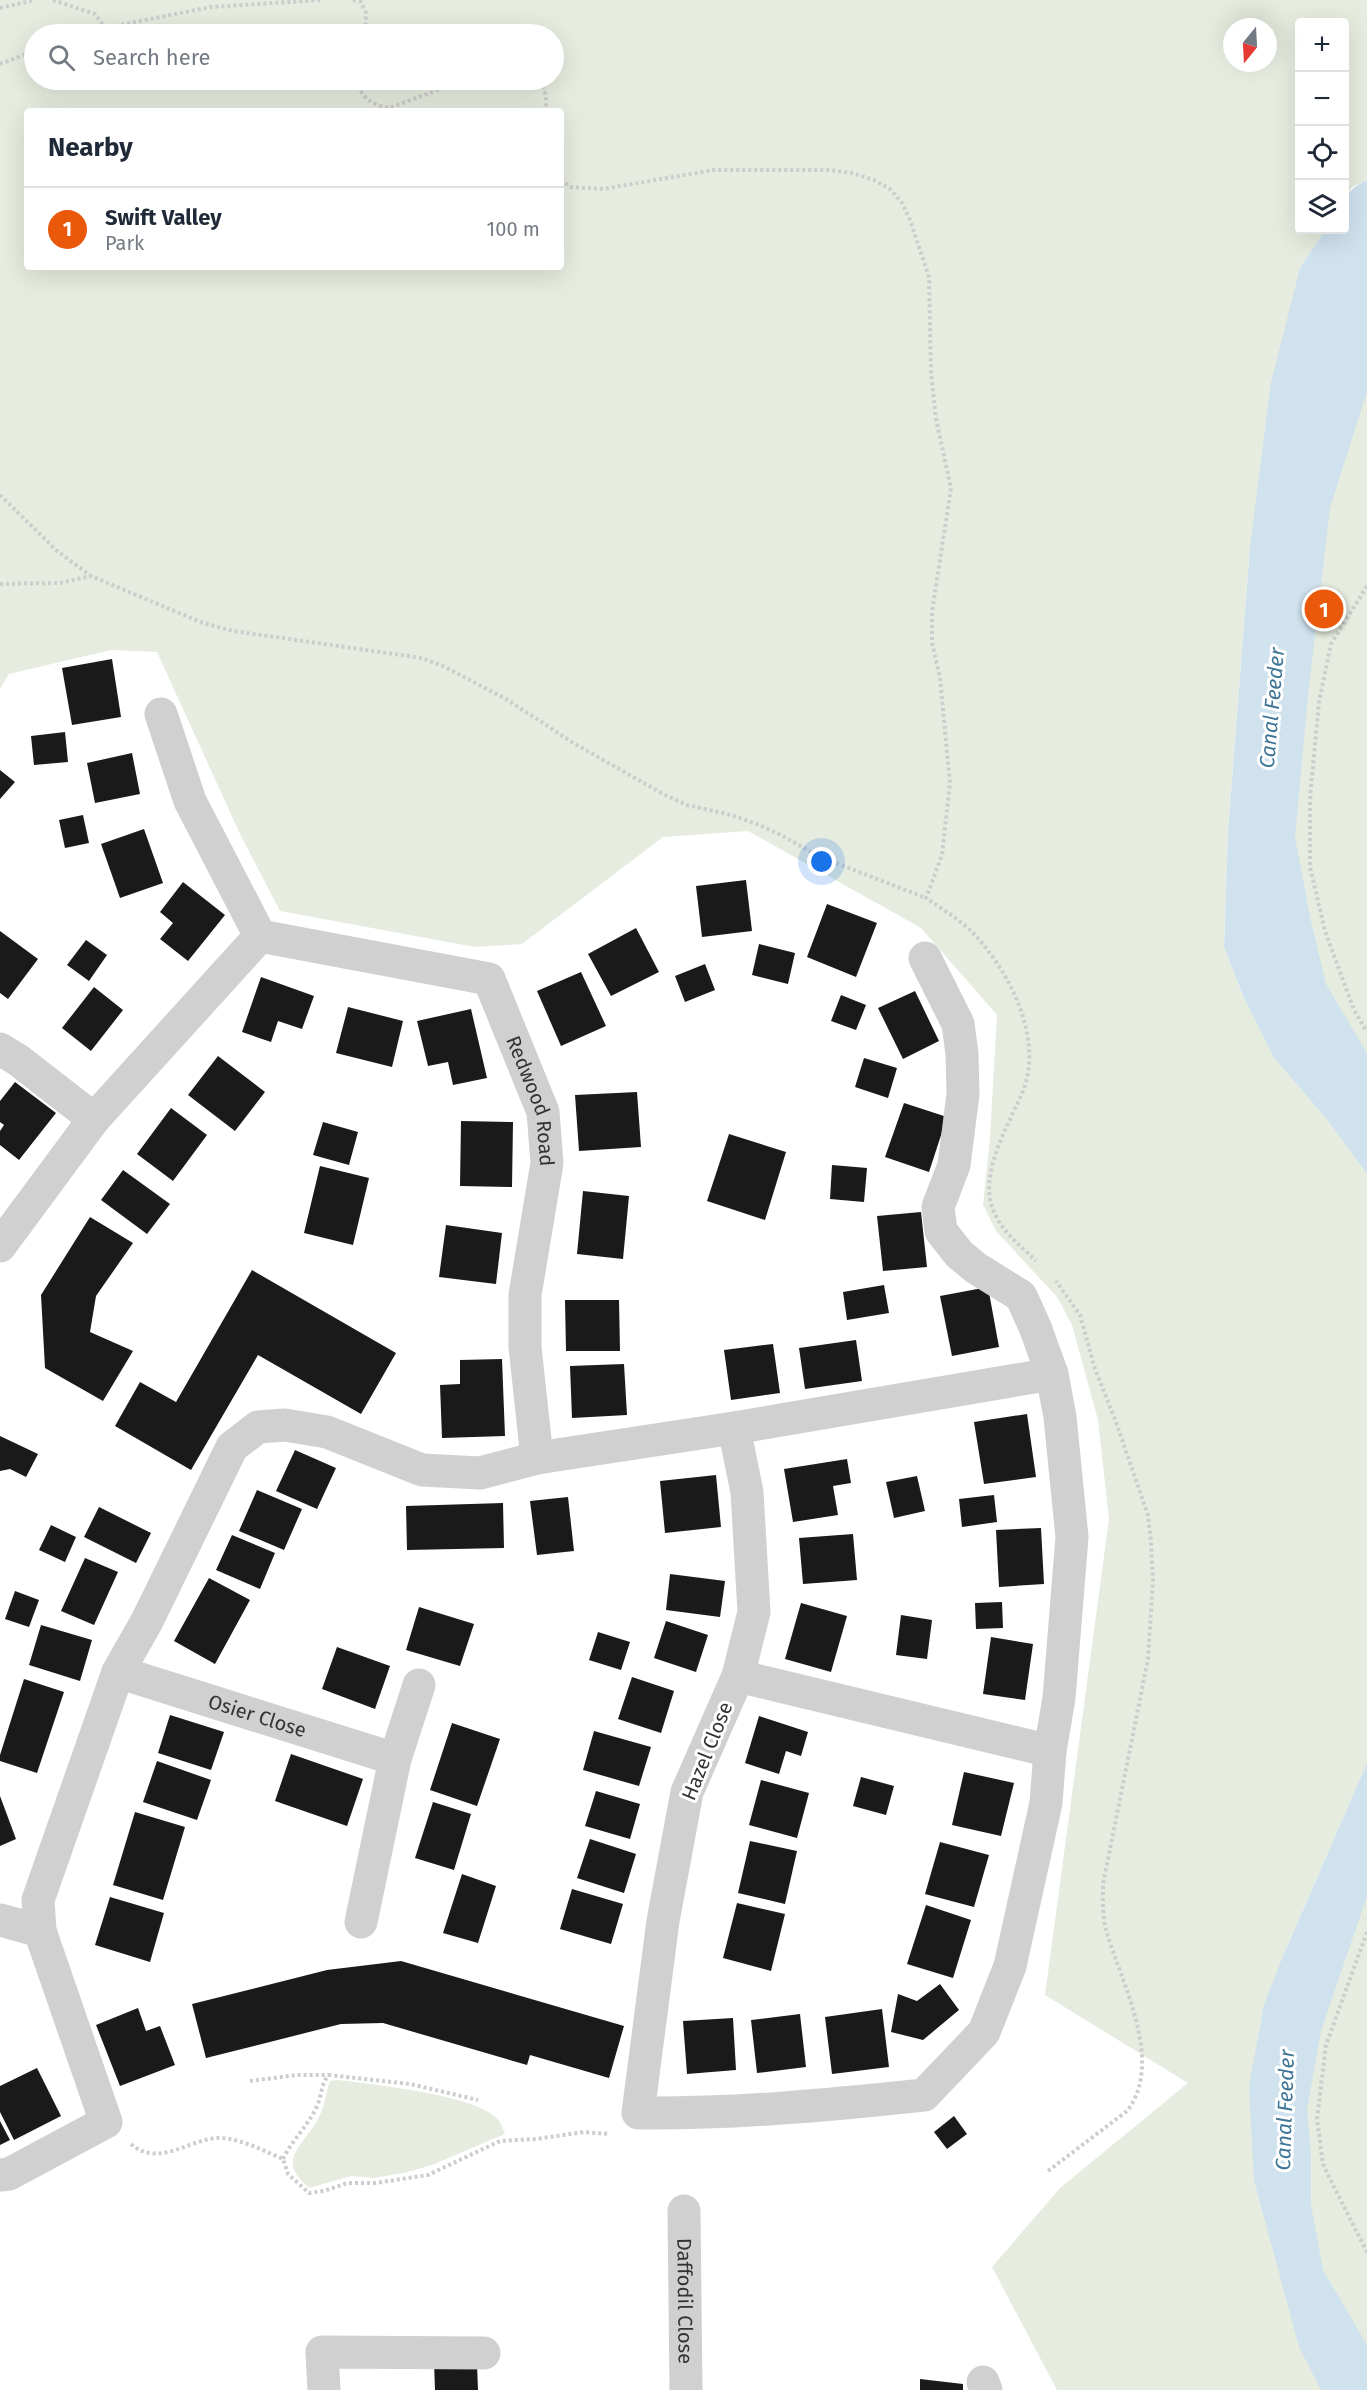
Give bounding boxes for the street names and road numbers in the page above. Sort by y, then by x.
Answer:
street label: Redwood Road [501,1032,559,1167]
street label: Osier Close [205,1689,309,1742]
street label: Hazel Close [676,1698,738,1804]
street label: Daffodil Close [672,2238,698,2364]

